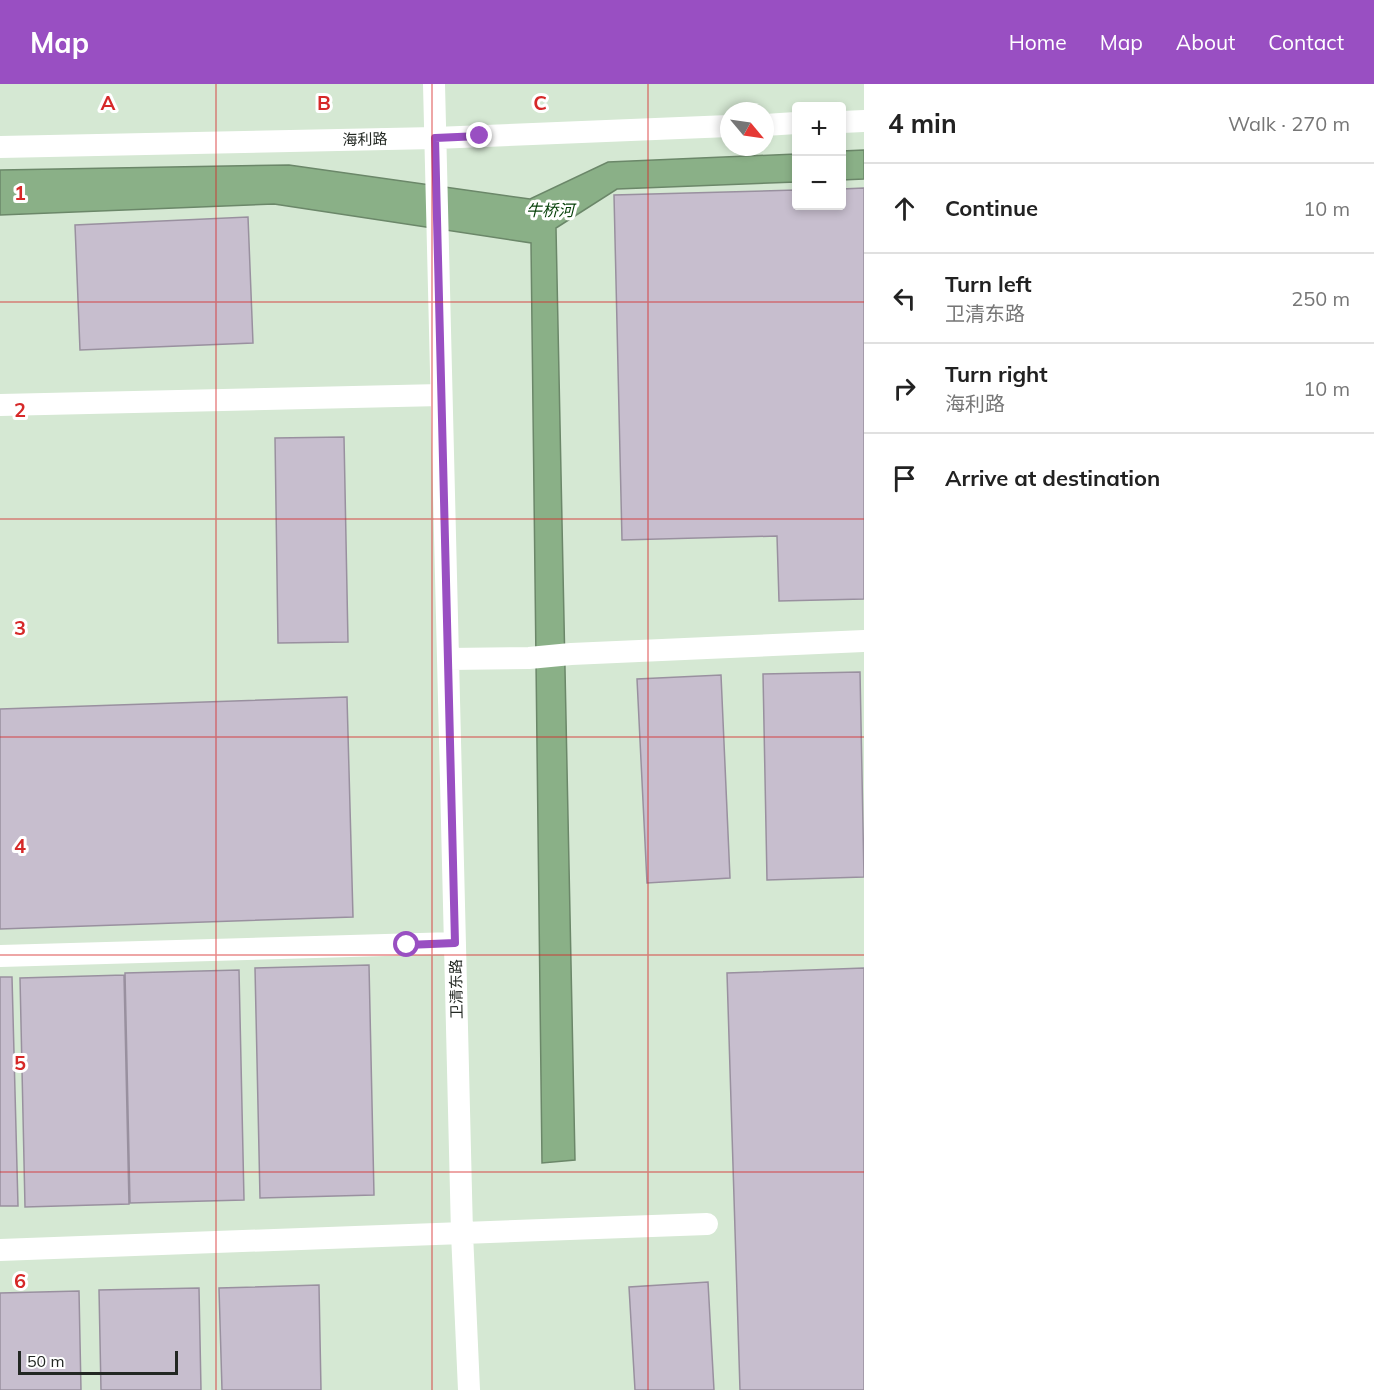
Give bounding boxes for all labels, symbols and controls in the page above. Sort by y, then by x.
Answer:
text: Map [30,25,89,60]
text: Home [1009,29,1067,55]
text: Map [1100,29,1143,55]
text: About [1176,29,1235,55]
text: Contact [1268,29,1344,55]
text: A [101,90,116,115]
text: B [317,90,331,115]
text: C [533,90,547,115]
north arrow [720,102,774,156]
map controls [792,102,846,210]
button: + [792,102,846,156]
text: 4 min [888,107,957,140]
text: Walk · 270 m [1228,111,1350,136]
route end [466,122,492,148]
street label: 海利路 [342,129,388,149]
button: − [792,156,846,210]
text: 1 [14,180,26,205]
icon: ahead [888,192,921,225]
text: Continue [945,194,1038,222]
text: 10 m [1303,196,1350,221]
water label: 牛桥河 [526,200,577,220]
text: Turn left [945,270,1032,298]
icon: left [888,282,921,315]
text: 250 m [1291,286,1350,311]
text: 卫清东路 [945,301,1025,326]
text: Turn right [945,360,1048,388]
icon: right [888,372,921,405]
text: 10 m [1303,376,1350,401]
text: 海利路 [945,391,1005,416]
text: 2 [14,397,26,422]
icon: arrive [888,462,921,495]
text: Arrive at destination [945,464,1160,492]
text: 3 [14,615,26,640]
text: 4 [14,833,26,858]
route start [393,931,419,957]
street label: 卫清东路 [446,959,466,1019]
text: 5 [14,1050,26,1075]
text: 6 [14,1268,26,1293]
scale bar [18,1348,178,1376]
text: 50 m [27,1351,64,1371]

